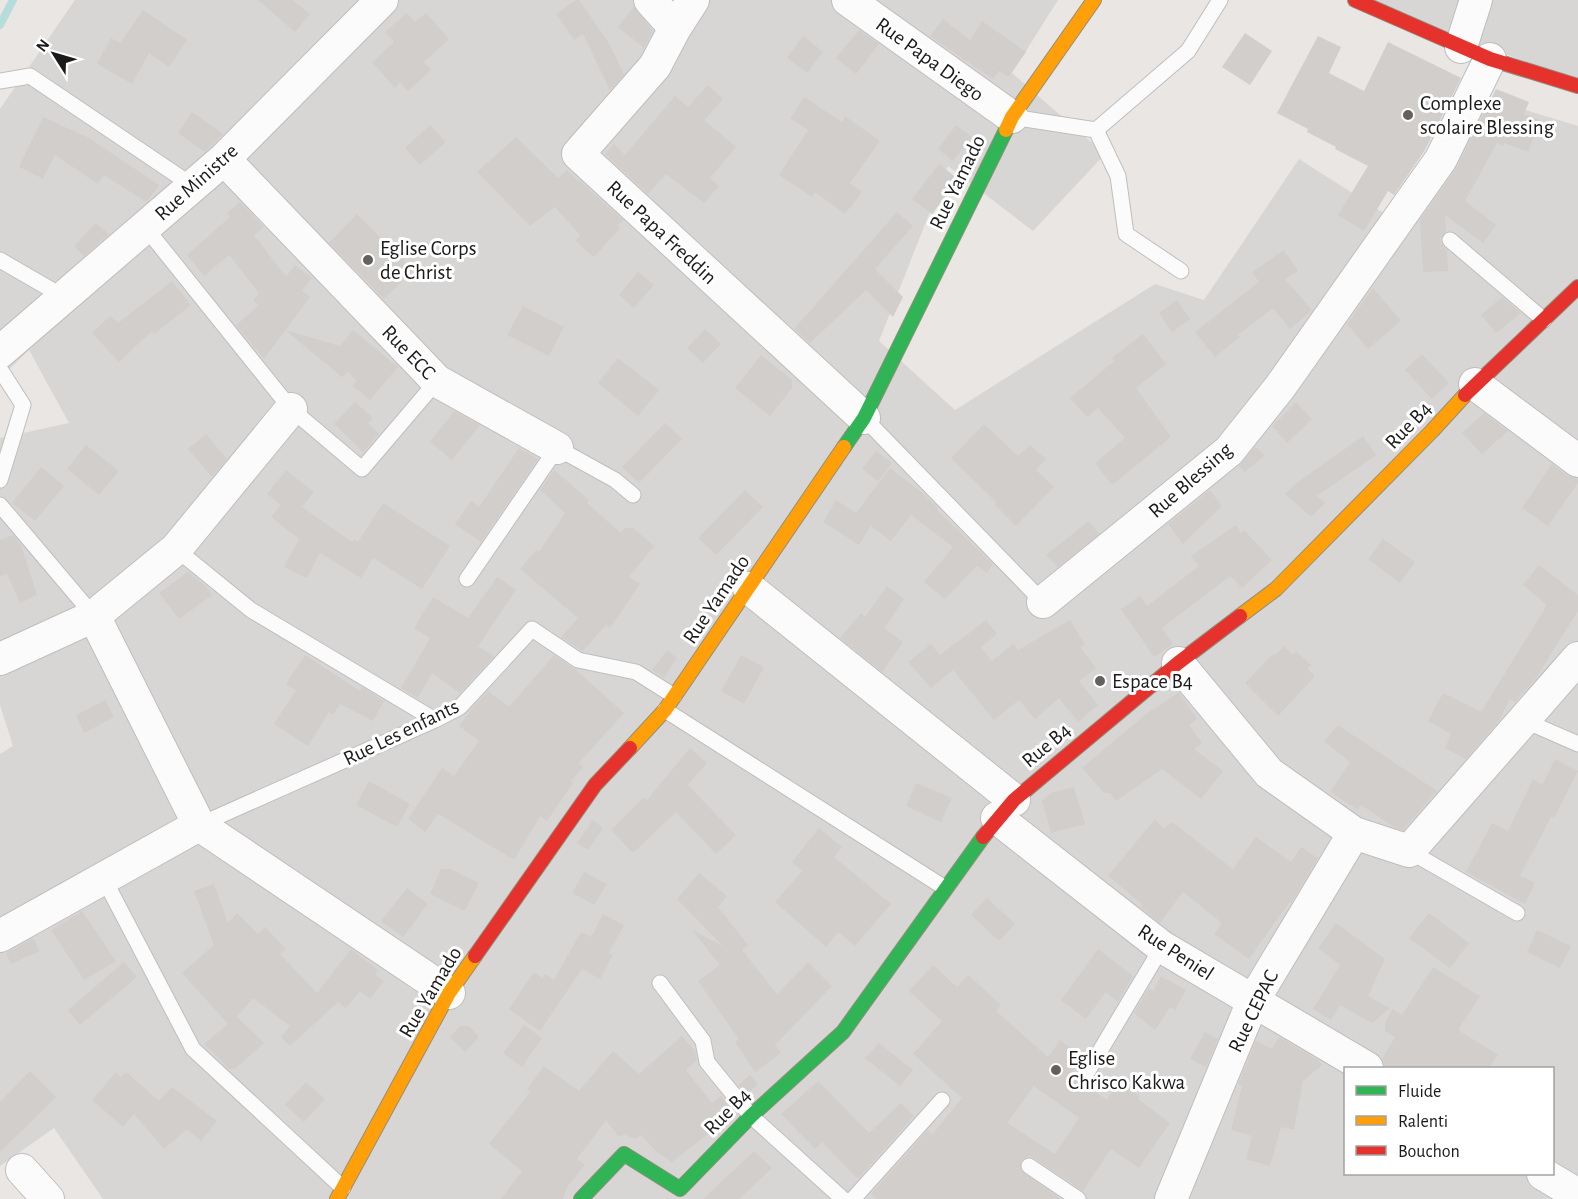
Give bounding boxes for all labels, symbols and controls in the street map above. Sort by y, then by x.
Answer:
street label: Rue Papa Diego [872,13,988,105]
north arrow [24,24,84,84]
text: N [33,36,53,55]
place label: Complexe scolaire Blessing [1420,93,1555,138]
marker: Complexe scolaire Blessing [1401,108,1415,122]
street label: Rue Yamado [926,132,989,233]
street label: Rue Ministre [151,140,242,225]
street label: Rue Papa Freddin [603,176,721,288]
place label: Eglise Corps de Christ [380,238,477,283]
marker: Eglise Corps de Christ [361,253,375,267]
street label: Rue ECC [378,321,439,384]
street label: Rue B4 [1381,398,1436,453]
street label: Rue Blessing [1145,438,1237,522]
street label: Rue Yamado [679,551,754,647]
place label: Espace B4 [1112,671,1193,692]
marker: Espace B4 [1093,674,1107,688]
street label: Rue Les enfants [340,695,462,769]
street label: Rue B4 [1018,719,1075,772]
street label: Rue Peniel [1134,920,1217,985]
street label: Rue Yamado [395,943,466,1041]
street label: Rue CEPAC [1225,967,1282,1056]
place label: Eglise Chrisco Kakwa [1068,1048,1185,1093]
marker: Eglise Chrisco Kakwa [1049,1063,1063,1077]
legend [1344,1067,1554,1175]
text: Fluide [1398,1083,1441,1101]
street label: Rue B4 [700,1084,755,1139]
text: Ralenti [1398,1113,1448,1131]
text: Bouchon [1398,1143,1460,1161]

